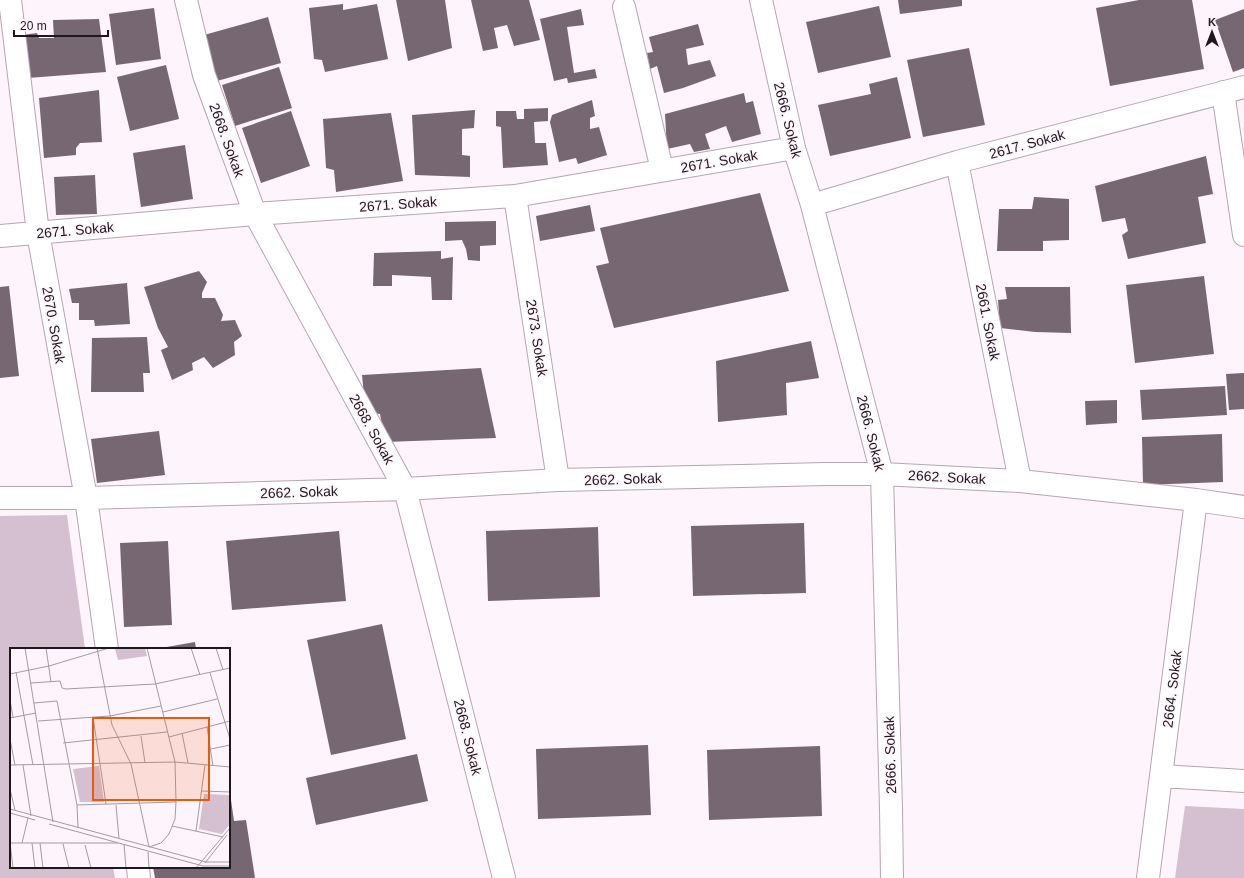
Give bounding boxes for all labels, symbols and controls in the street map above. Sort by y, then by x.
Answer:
scale bar [14,12,108,38]
north arrow [1192,12,1232,52]
text: K [1208,16,1216,28]
text: 20 m [20,19,47,33]
street label: 2666. Sokak [771,80,805,161]
street label: 2668. Sokak [206,101,248,180]
street label: 2617. Sokak [987,126,1068,162]
street label: 2671. Sokak [679,146,760,176]
street label: 2671. Sokak [359,193,438,215]
street label: 2671. Sokak [36,219,115,241]
street label: 2661. Sokak [973,282,1003,363]
street label: 2670. Sokak [39,285,69,366]
street label: 2673. Sokak [523,298,551,379]
street label: 2668. Sokak [346,391,398,468]
street label: 2666. Sokak [854,393,888,474]
street label: 2662. Sokak [908,467,987,487]
street label: 2662. Sokak [584,470,663,488]
street label: 2662. Sokak [260,483,339,501]
inset map [10,648,230,868]
street label: 2664. Sokak [1159,648,1185,729]
street label: 2668. Sokak [451,697,485,778]
street label: 2666. Sokak [881,715,899,794]

